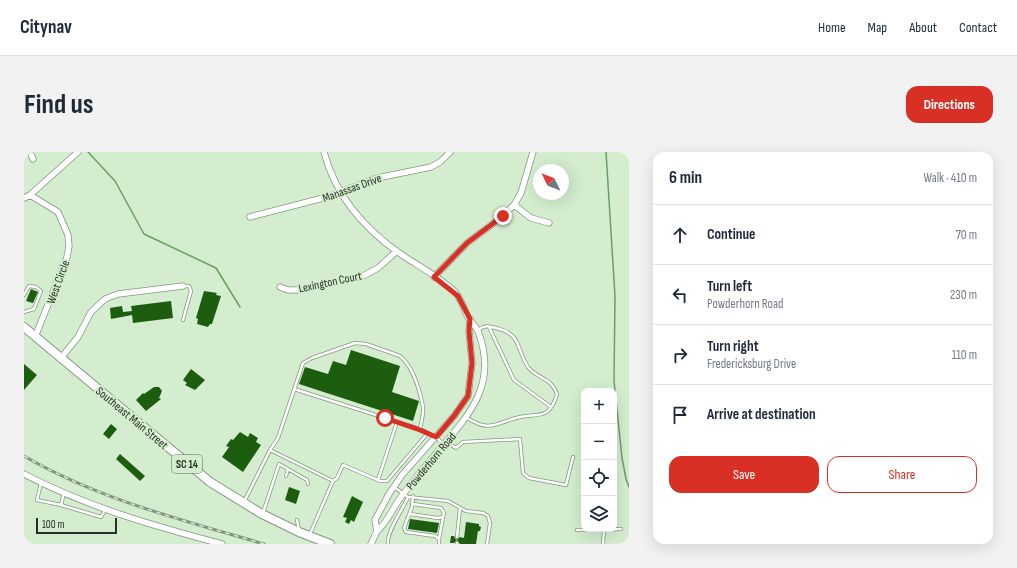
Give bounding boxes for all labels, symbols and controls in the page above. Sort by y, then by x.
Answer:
text: Citynav [20,16,72,39]
text: Home [818,19,846,36]
text: Map [868,19,887,36]
text: About [909,19,937,36]
text: Contact [959,19,997,36]
button: Directions [906,86,993,123]
text: Find us [24,88,93,121]
north arrow [533,164,569,200]
text: 6 min [669,168,702,188]
text: Walk · 410 m [924,170,977,186]
street label: Manassas Drive [321,171,384,206]
route end [494,207,512,225]
icon: ahead [669,224,691,246]
text: Continue [707,225,756,244]
text: 70 m [956,227,977,243]
street label: West Circle [44,258,73,306]
street label: Lexington Court [297,268,363,296]
text: Turn left [707,277,752,296]
icon: left [669,284,691,306]
text: 230 m [950,287,977,303]
text: Powderhorn Road [707,296,783,312]
text: Turn right [707,337,759,356]
icon: right [669,344,691,366]
text: 110 m [952,347,977,363]
text: Fredericksburg Drive [707,356,796,372]
street label: Southeast Main Street [93,384,171,453]
map controls [581,388,617,532]
button: + [581,388,617,424]
icon: arrive [669,404,691,426]
text: Arrive at destination [707,405,816,424]
route start [376,409,394,427]
button: − [581,424,617,460]
street label: Powderhorn Road [403,429,460,493]
road number: SC 14 [172,455,202,473]
button: Save [669,456,819,493]
button: Share [827,456,977,493]
button: locate [581,460,617,496]
button: layers [581,496,617,532]
scale bar [36,516,117,535]
text: 100 m [42,518,64,531]

